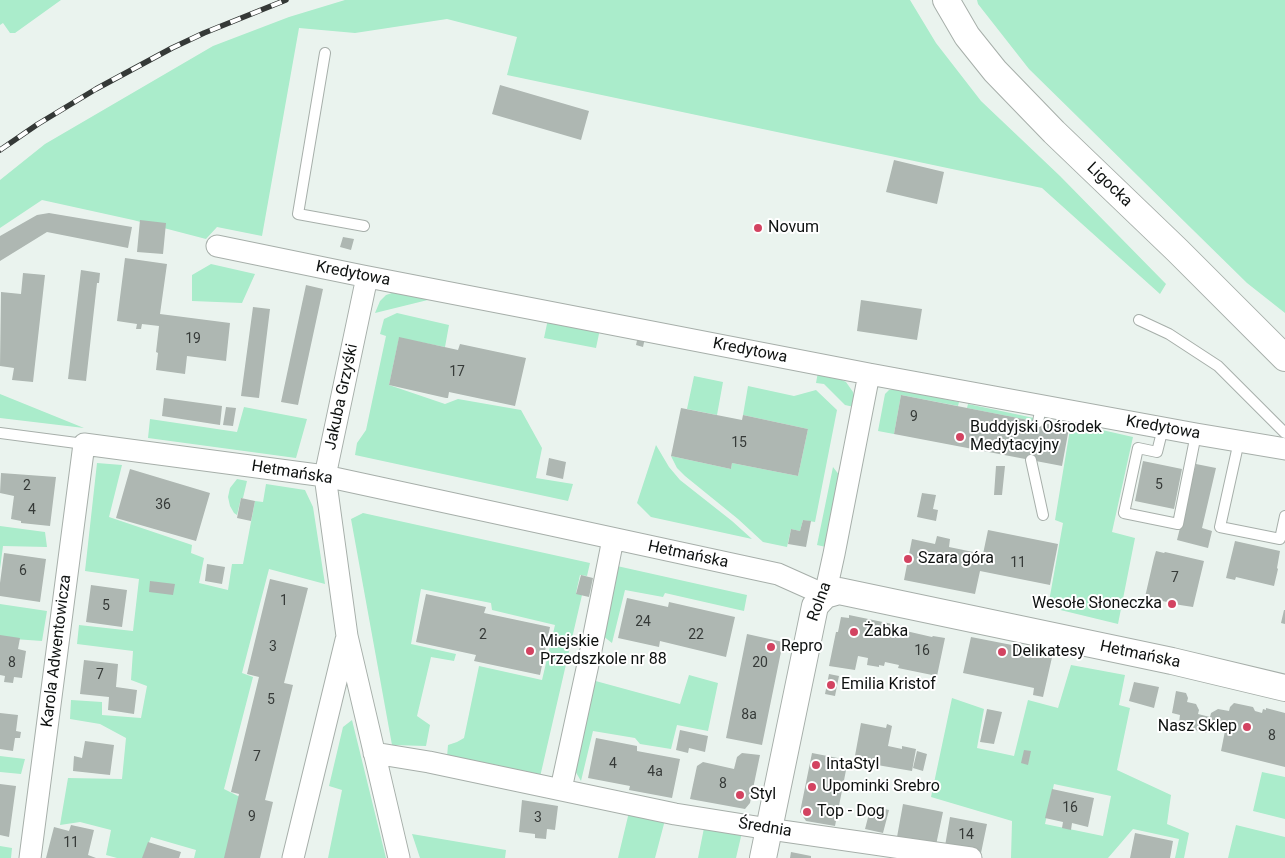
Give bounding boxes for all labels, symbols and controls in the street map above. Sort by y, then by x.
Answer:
street label: Ligocka [1082,159,1136,211]
place label: Novum [768,218,819,238]
marker: Novum [752,222,764,234]
street label: Kredytowa [314,257,392,291]
house number: 19 [185,331,201,347]
street label: Kredytowa [711,334,789,368]
street label: Jakuba Grzyśki [321,342,363,452]
house number: 17 [449,364,465,380]
house number: 9 [910,409,918,425]
street label: Kredytowa [1124,412,1202,444]
place label: Buddyjski Ośrodek Medytacyjny [970,418,1102,456]
marker: Buddyjski Ośrodek Medytacyjny [954,431,966,443]
house number: 15 [731,435,747,451]
street label: Hetmańska [250,457,334,489]
house number: 5 [1155,477,1163,493]
house number: 2 [23,478,31,494]
house number: 36 [155,497,171,513]
house number: 4 [28,502,36,518]
street label: Hetmańska [646,537,730,573]
place label: Szara góra [918,549,994,569]
marker: Szara góra [902,553,914,565]
house number: 11 [1010,555,1026,571]
house number: 6 [19,563,27,579]
house number: 7 [1171,570,1179,586]
street label: Karola Adwentowicza [38,574,76,728]
street label: Rolna [804,580,836,624]
house number: 1 [280,593,288,609]
place label: Wesołe Słoneczka [1032,594,1162,614]
house number: 5 [102,598,110,614]
marker: Wesołe Słoneczka [1166,598,1178,610]
house number: 24 [635,614,651,630]
place label: Żabka [864,622,908,642]
marker: Żabka [848,626,860,638]
house number: 2 [479,627,487,643]
house number: 22 [688,627,704,643]
place label: Miejskie Przedszkole nr 88 [540,632,667,670]
place label: Repro [781,637,823,657]
street label: Hetmańska [1098,637,1182,673]
house number: 3 [269,639,277,655]
marker: Repro [765,641,777,653]
place label: Delikatesy [1012,642,1085,662]
house number: 16 [914,643,930,659]
marker: Miejskie Przedszkole nr 88 [524,645,536,657]
marker: Delikatesy [996,646,1008,658]
house number: 8 [8,655,16,671]
house number: 20 [752,655,768,671]
house number: 7 [96,667,104,683]
place label: Emilia Kristof [841,675,936,695]
marker: Emilia Kristof [825,679,837,691]
house number: 5 [267,692,275,708]
house number: 8a [741,707,757,723]
place label: Nasz Sklep [1158,717,1237,737]
marker: Nasz Sklep [1241,721,1253,733]
house number: 8 [1268,728,1276,744]
house number: 7 [253,749,261,765]
place label: IntaStyl [826,755,879,775]
house number: 4 [609,756,617,772]
marker: IntaStyl [810,759,822,771]
house number: 4a [647,764,663,780]
house number: 8 [719,776,727,792]
place label: Upominki Srebro [822,777,940,797]
marker: Upominki Srebro [806,781,818,793]
place label: Styl [750,785,776,805]
marker: Styl [734,789,746,801]
house number: 16 [1062,800,1078,816]
place label: Top - Dog [817,802,885,822]
marker: Top - Dog [801,806,813,818]
house number: 9 [248,809,256,825]
house number: 3 [534,810,542,826]
street label: Średnia [737,814,793,842]
house number: 14 [958,827,974,843]
house number: 11 [63,835,79,851]

